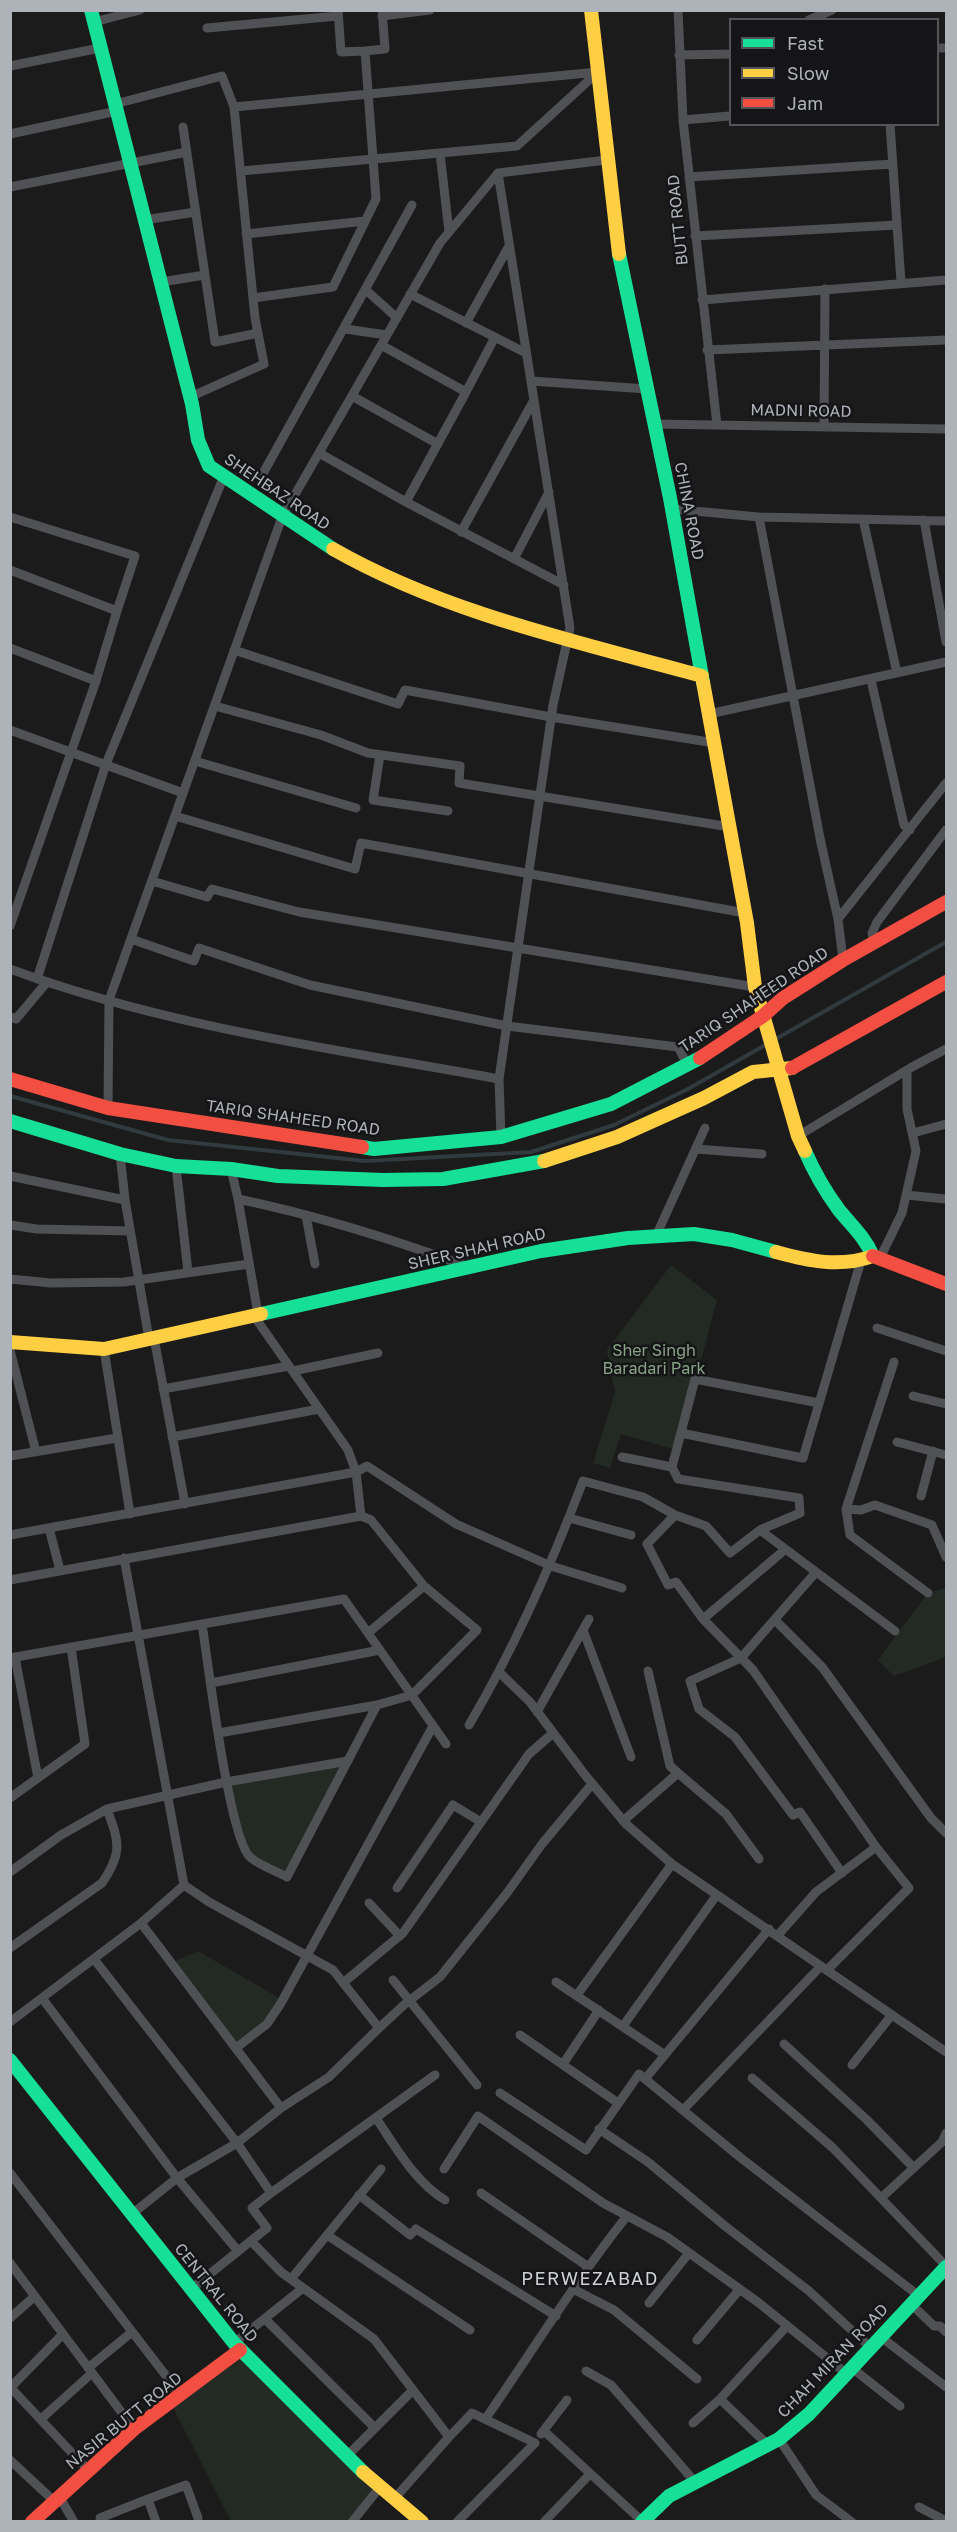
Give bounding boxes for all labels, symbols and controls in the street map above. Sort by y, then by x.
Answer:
legend [729,18,939,126]
text: Fast [787,32,824,54]
text: Slow [787,62,829,84]
text: Jam [787,92,823,114]
street label: BUTT ROAD [664,174,692,266]
street label: MADNI ROAD [750,401,852,421]
street label: SHEHBAZ ROAD [220,450,334,534]
street label: CHINA ROAD [670,460,708,562]
street label: TARIQ SHAHEED ROAD [676,943,832,1057]
street label: TARIQ SHAHEED ROAD [205,1096,381,1140]
street label: SHER SHAH ROAD [406,1224,548,1274]
park label: Sher Singh Baradari Park [603,1341,705,1379]
street label: CENTRAL ROAD [170,2240,262,2346]
district label: PERWEZABAD [521,2268,659,2290]
street label: CHAH MIRAN ROAD [774,2300,892,2422]
street label: NASIR BUTT ROAD [62,2368,186,2474]

